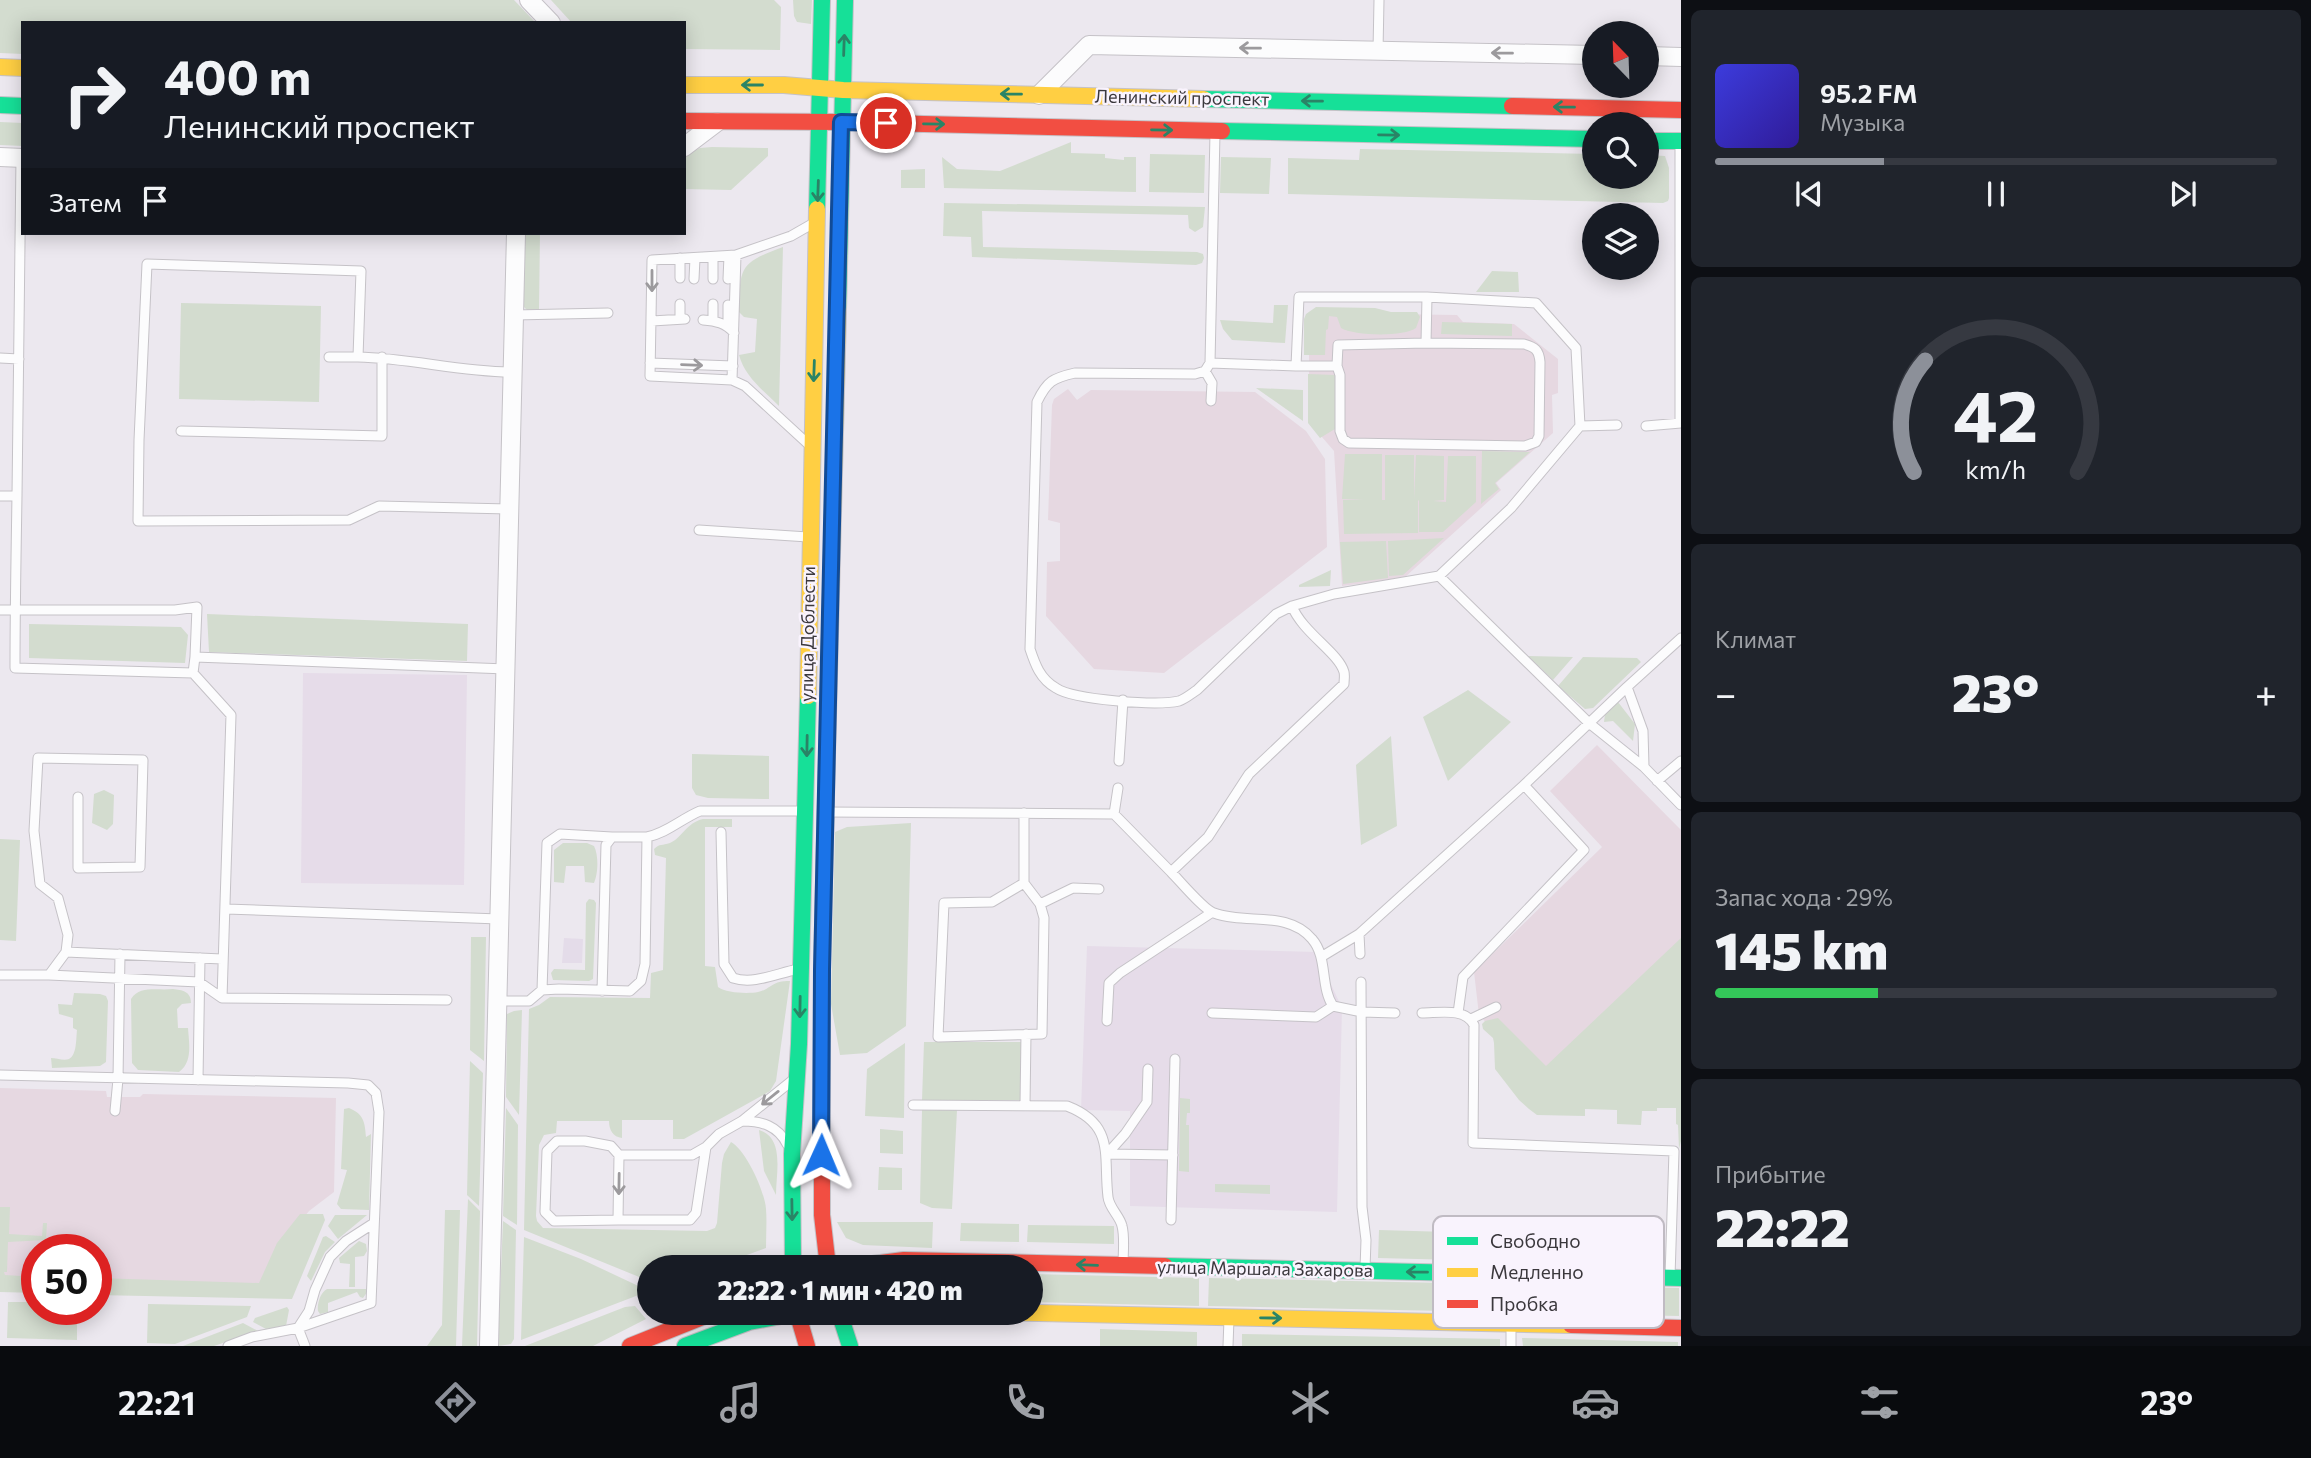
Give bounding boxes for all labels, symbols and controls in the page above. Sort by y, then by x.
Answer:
north arrow [1582,21,1659,98]
map controls [1582,21,1659,280]
one-way arrow [837,34,851,57]
one-way arrow [1238,42,1261,55]
text: 400 m [164,45,311,105]
one-way arrow [1490,46,1513,60]
icon: right [49,49,140,140]
text: 95.2 FM [1820,77,1918,108]
one-way arrow [741,78,764,92]
street label: Ленинский проспект [1094,84,1270,110]
one-way arrow [1000,88,1023,101]
pin [856,93,916,153]
one-way arrow [1301,94,1324,108]
one-way arrow [1553,100,1576,114]
icon: arrive [867,104,905,142]
text: Ленинский проспект [164,105,475,145]
text: Музыка [1820,108,1905,136]
button: search [1582,112,1659,189]
one-way arrow [922,118,945,131]
one-way arrow [1150,123,1173,136]
one-way arrow [1377,128,1400,142]
icon: previous [1790,175,1828,213]
icon: pause [1977,175,2015,213]
icon: next [2164,175,2202,213]
one-way arrow [812,179,825,202]
icon: arrive [136,182,174,220]
text: Затем [49,186,122,217]
button: layers [1582,203,1659,280]
one-way arrow [645,269,659,292]
one-way arrow [680,358,703,371]
one-way arrow [807,360,820,383]
text: 42 [1953,368,2039,457]
text: km/h [1966,454,2026,484]
street label: улица Доблести [795,566,819,702]
text: Климат [1715,625,1796,653]
text: 23° [1952,659,2039,723]
text: − [1715,669,1737,716]
text: + [2255,669,2277,716]
one-way arrow [800,734,814,757]
text: Запас хода · 29% [1715,883,1893,911]
text: 145 km [1715,917,1888,981]
one-way arrow [793,995,807,1018]
one-way arrow [761,1090,779,1106]
position arrow [784,1118,858,1192]
text: Прибытие [1715,1160,1826,1188]
one-way arrow [612,1172,626,1195]
text: 22:22 [1715,1194,1850,1258]
one-way arrow [785,1199,799,1222]
legend [1433,1216,1664,1328]
text: Свободно [1490,1229,1580,1252]
speed limit sign: 50 [21,1234,112,1325]
street label: улица Маршала Захарова [1157,1255,1373,1281]
one-way arrow [1075,1258,1098,1271]
text: Медленно [1490,1260,1584,1283]
one-way arrow [1406,1265,1429,1279]
text: 22:22 · 1 мин · 420 m [718,1274,962,1305]
text: Пробка [1490,1292,1558,1315]
one-way arrow [1259,1312,1282,1325]
icon: directions [431,1378,480,1427]
icon: music [716,1378,765,1427]
icon: phone [1001,1378,1050,1427]
icon: climate [1286,1378,1335,1427]
icon: car [1571,1378,1620,1427]
icon: filters [1855,1378,1904,1427]
text: 22:21 [118,1382,195,1422]
text: 23° [2140,1382,2193,1422]

